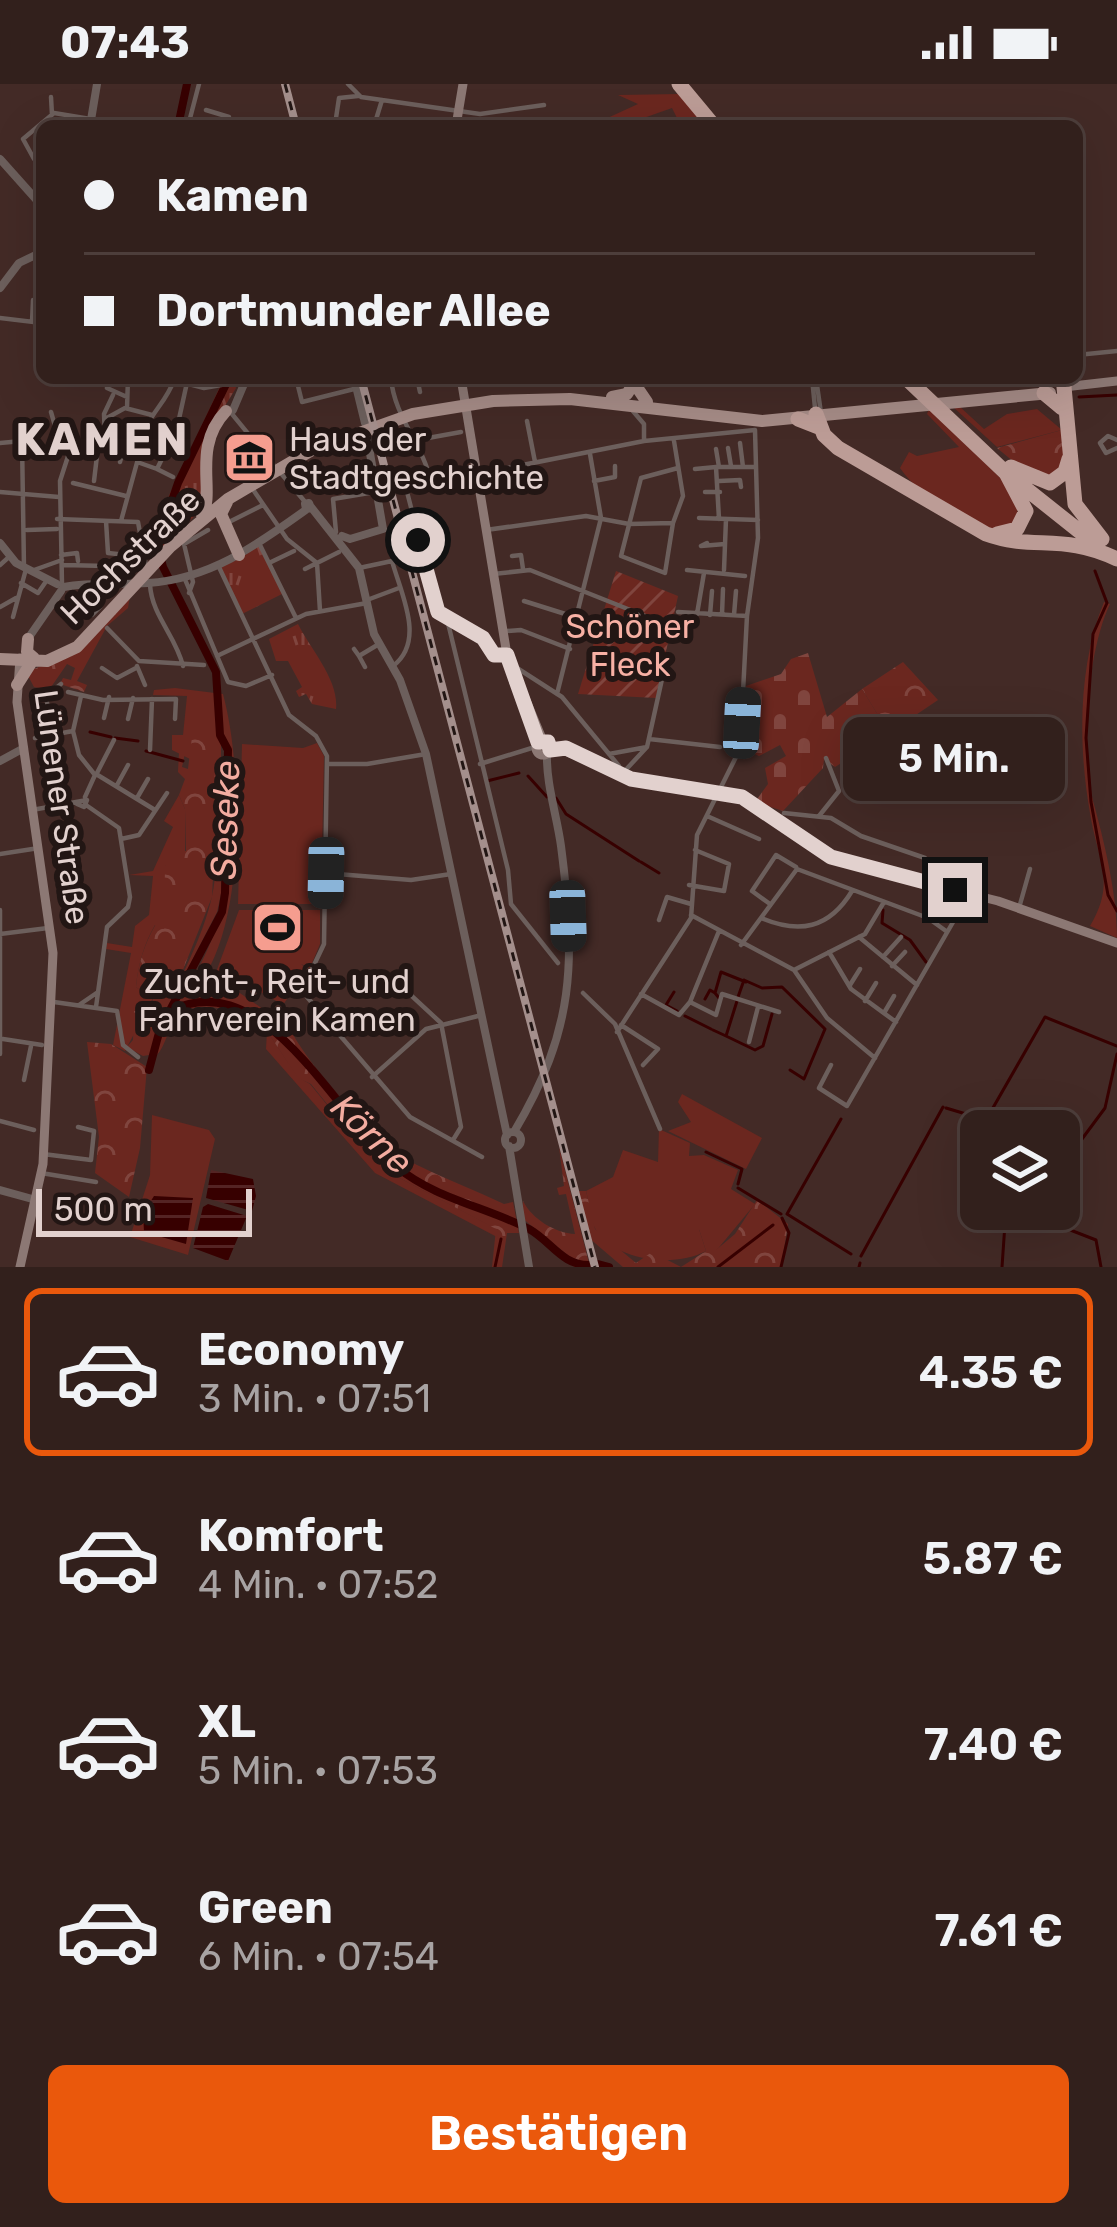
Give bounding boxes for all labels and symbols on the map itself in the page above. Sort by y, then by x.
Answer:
district label: KAMEN [15,413,191,466]
place label: Haus der Stadtgeschichte [289,420,544,497]
museum icon: Haus der Stadtgeschichte [222,430,278,486]
street label: Hochstraße [52,480,208,632]
route start [391,513,445,567]
park label: Schöner Fleck [566,607,695,684]
car [722,686,762,760]
street label: Lünener Straße [26,687,98,927]
callout: 5 Min. [844,716,1066,800]
water label: Seseke [201,760,249,880]
car [307,837,345,909]
route end [928,863,982,917]
car [549,879,587,953]
sports icon: Zucht-, Reit- und Fahrverein Kamen [249,899,305,955]
place label: Zucht-, Reit- und Fahrverein Kamen [138,962,416,1039]
water label: Körne [322,1085,422,1183]
scale bar [36,1183,252,1236]

